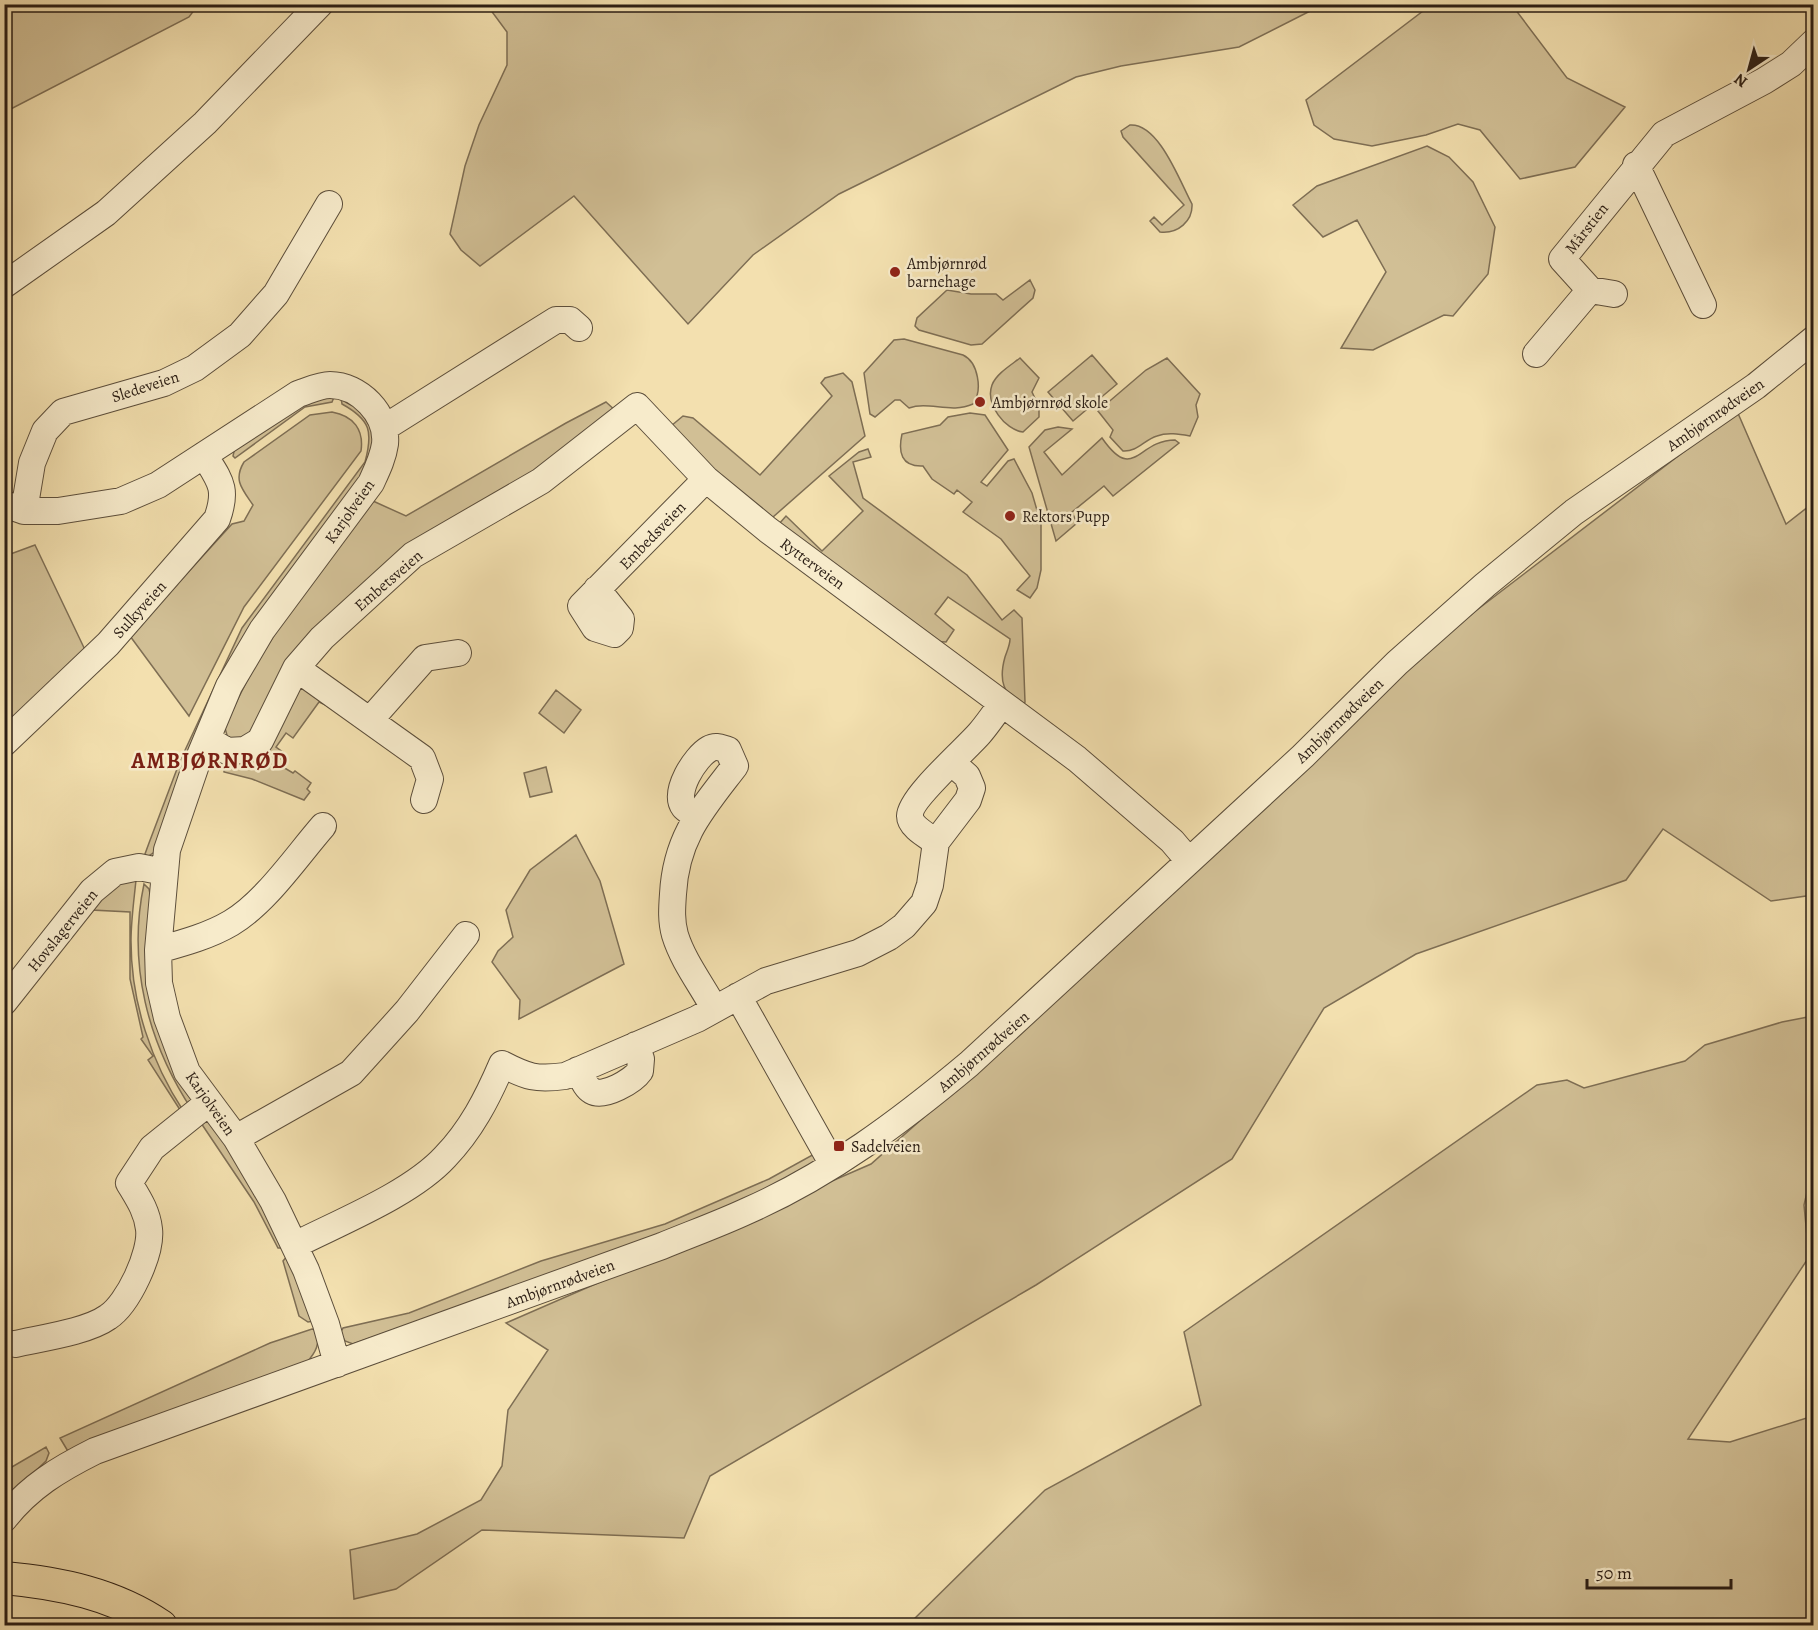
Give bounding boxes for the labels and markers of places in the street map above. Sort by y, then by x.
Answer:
place label: Ambjørnrød barnehage [906,253,987,293]
marker: Ambjørnrød barnehage [888,265,902,279]
place label: Ambjørnrød skole [991,392,1108,414]
marker: Ambjørnrød skole [973,395,987,409]
place label: Rektors Pupp [1022,506,1110,528]
marker: Rektors Pupp [1003,509,1017,523]
place label: Sadelveien [851,1136,921,1158]
marker: Sadelveien [832,1139,846,1153]

